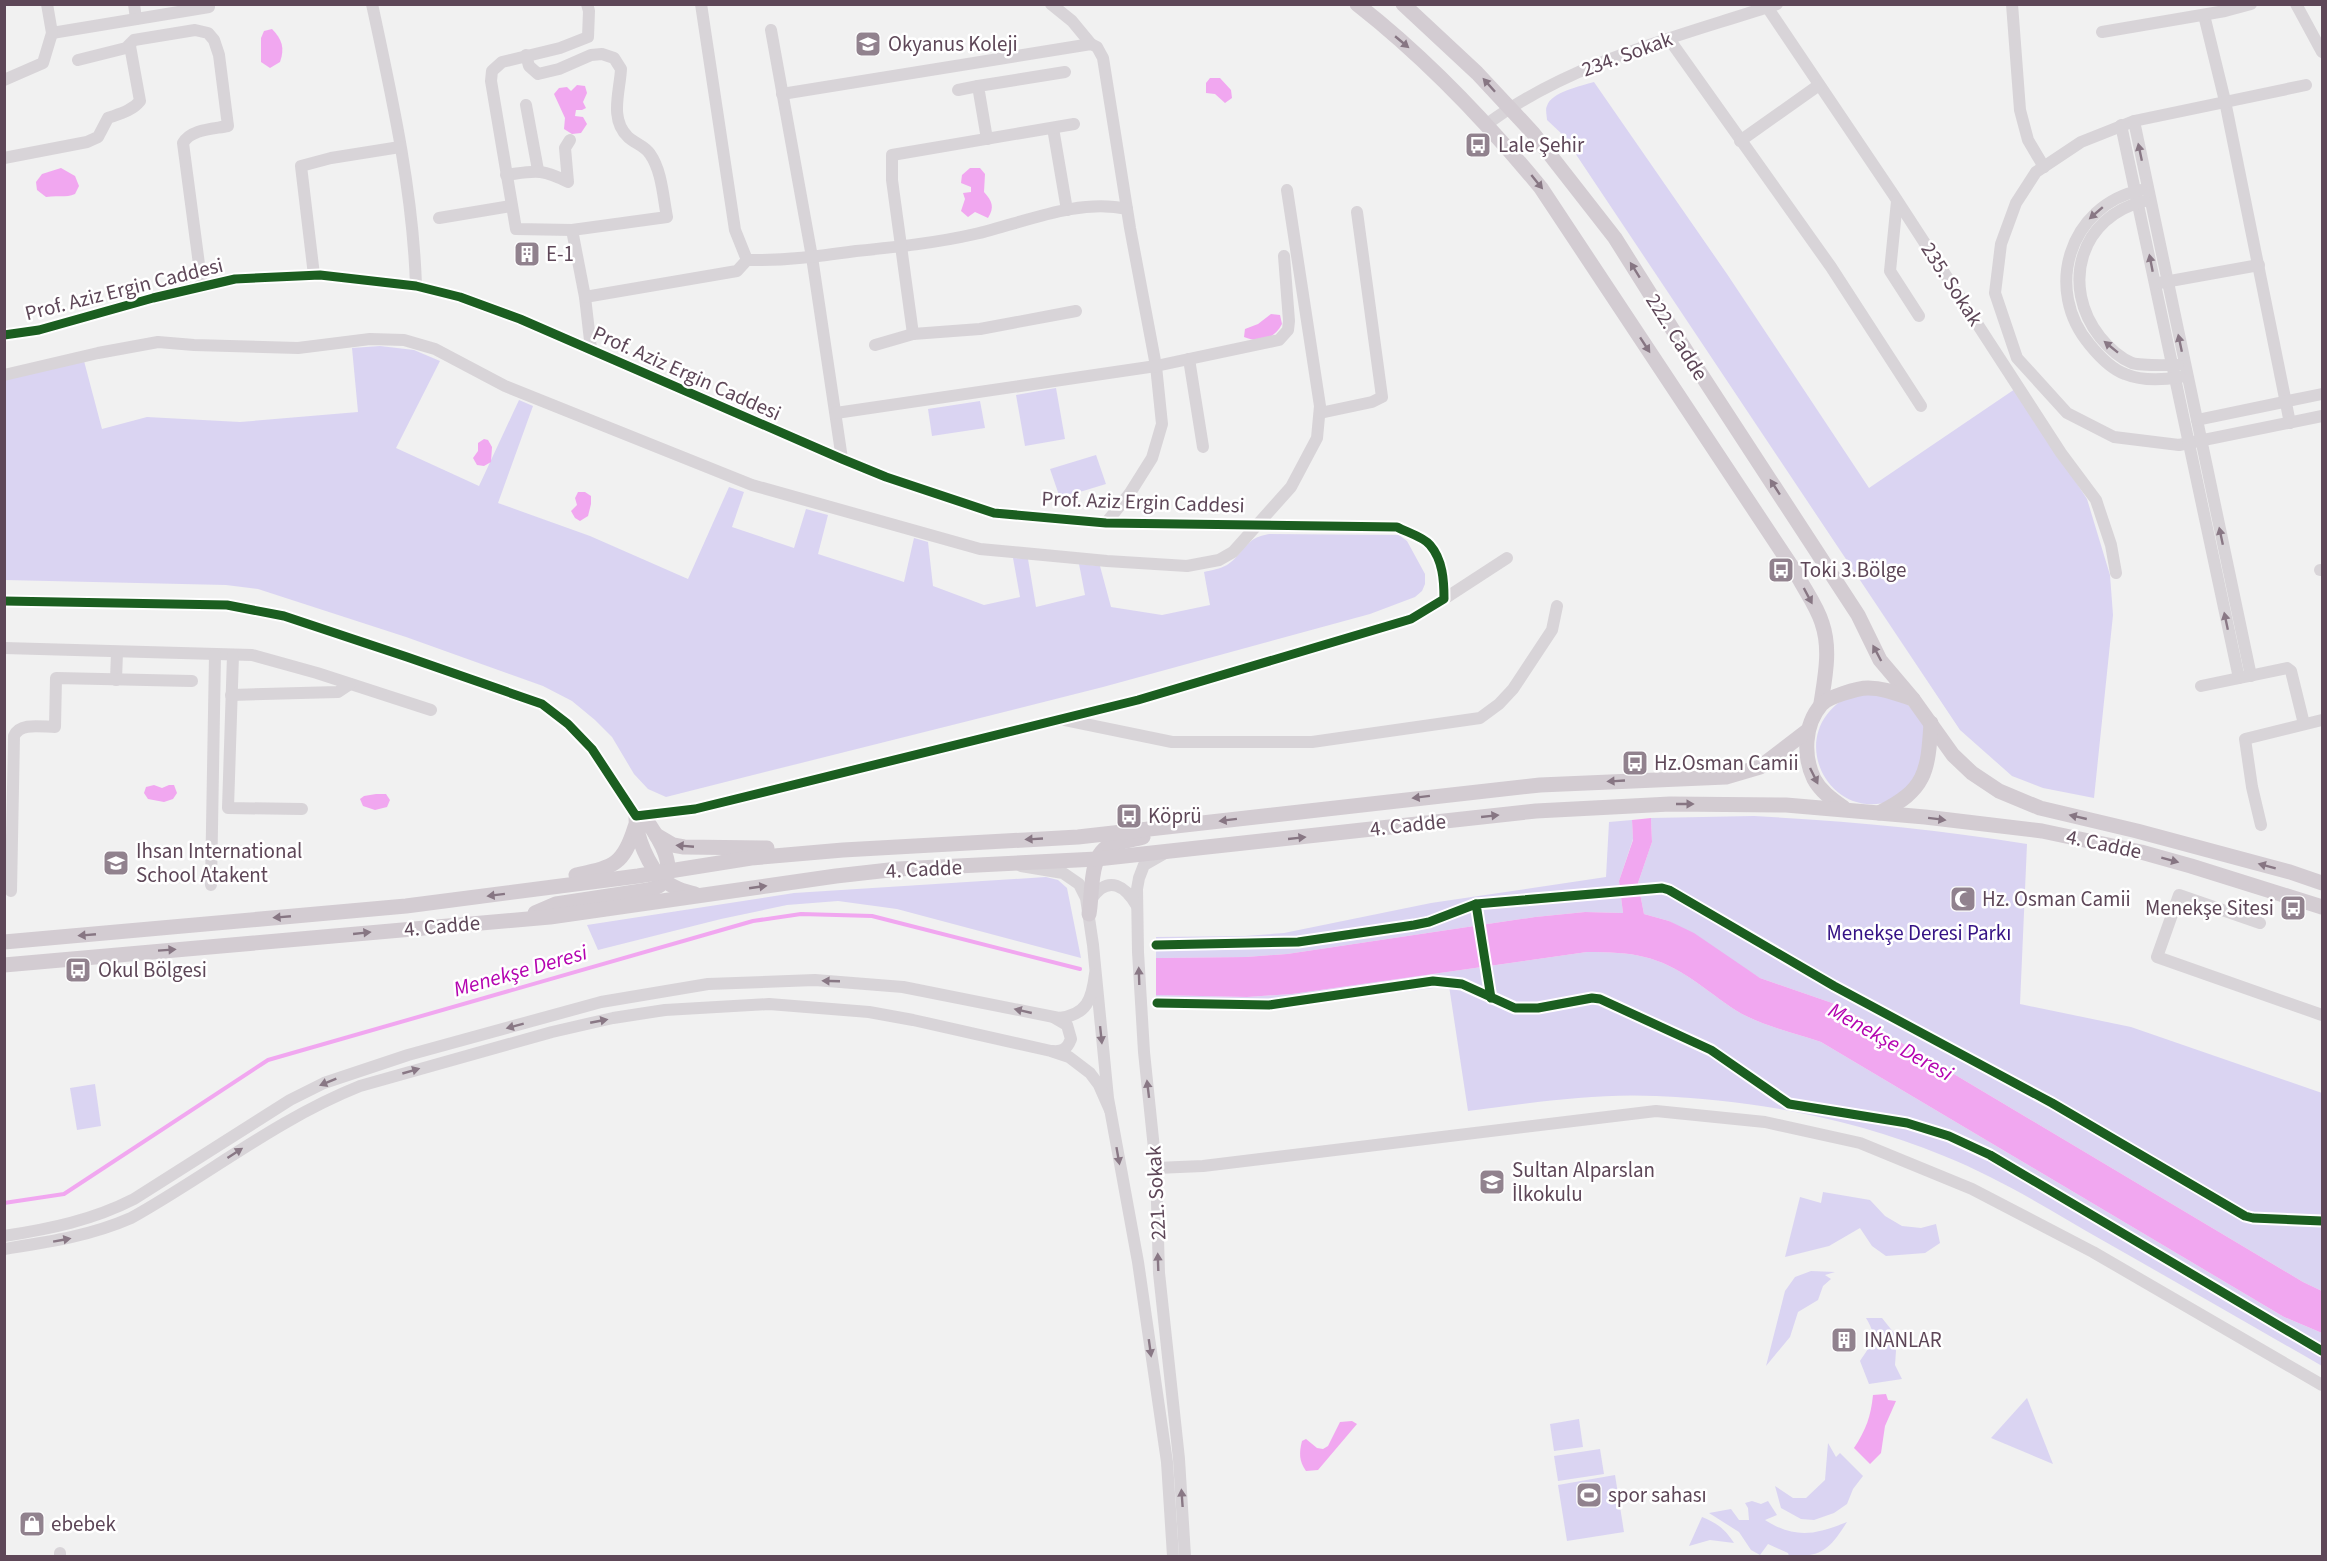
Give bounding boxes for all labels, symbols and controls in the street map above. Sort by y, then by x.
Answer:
street label: 234. Sokak [1577,24,1677,84]
school or university icon: Okyanus Koleji [853,29,883,59]
place label: Okyanus Koleji [888,29,1018,59]
one-way arrow [1394,35,1409,48]
one-way arrow [1482,78,1496,92]
bus stop icon: Lale Şehir [1463,130,1493,160]
place label: Lale Şehir [1498,130,1585,160]
one-way arrow [2135,142,2145,161]
one-way arrow [1530,175,1542,190]
one-way arrow [2089,206,2104,219]
street label: 235. Sokak [1914,236,1991,332]
building icon: E-1 [512,239,542,269]
place label: E-1 [546,239,574,269]
street label: Prof. Aziz Ergin Caddesi [22,250,226,328]
one-way arrow [2145,254,2155,272]
one-way arrow [1630,262,1641,279]
street label: 222. Cadde [1639,288,1715,386]
street label: Prof. Aziz Ergin Caddesi [588,318,786,428]
one-way arrow [2175,333,2184,352]
one-way arrow [1639,337,1650,353]
one-way arrow [2104,341,2119,354]
one-way arrow [1769,480,1781,496]
street label: Prof. Aziz Ergin Caddesi [1041,483,1245,521]
one-way arrow [2216,527,2226,545]
bus stop icon: Toki 3.Bölge [1766,555,1796,585]
place label: Toki 3.Bölge [1800,555,1906,585]
one-way arrow [1803,588,1813,605]
one-way arrow [2221,611,2230,630]
one-way arrow [1872,644,1882,661]
bus stop icon: Hz.Osman Camii [1620,748,1650,778]
place label: Hz.Osman Camii [1654,748,1799,778]
one-way arrow [1810,768,1819,785]
one-way arrow [1606,777,1625,786]
one-way arrow [1412,792,1431,802]
one-way arrow [1675,799,1694,809]
bus stop icon: Köprü [1114,801,1144,831]
place label: Köprü [1148,801,1202,831]
street label: 4. Cadde [1369,806,1447,844]
one-way arrow [1481,811,1500,821]
one-way arrow [2069,812,2087,822]
one-way arrow [1927,814,1946,823]
one-way arrow [1218,815,1237,824]
street label: 4. Cadde [2064,821,2144,867]
one-way arrow [1287,833,1306,842]
one-way arrow [1024,835,1043,844]
place label: Ihsan International School Atakent [136,836,302,890]
one-way arrow [676,841,695,851]
school or university icon: Ihsan International School Atakent [101,848,131,878]
street label: 4. Cadde [885,852,963,886]
one-way arrow [2161,856,2179,865]
one-way arrow [2258,861,2276,870]
one-way arrow [749,882,768,891]
mosque icon: Hz. Osman Camii [1948,884,1978,914]
place label: Hz. Osman Camii [1982,884,2131,914]
one-way arrow [487,890,506,899]
place label: Menekşe Sitesi [2145,893,2274,923]
bus stop icon: Menekşe Sitesi [2278,893,2308,923]
street label: 4. Cadde [403,908,481,944]
one-way arrow [272,912,291,922]
park label: Menekşe Deresi Parkı [1827,918,2011,948]
one-way arrow [352,928,371,938]
one-way arrow [78,930,97,940]
water label: Menekşe Deresi [450,936,592,1005]
one-way arrow [158,945,177,954]
bus stop icon: Okul Bölgesi [63,955,93,985]
place label: Okul Bölgesi [98,955,207,985]
one-way arrow [1135,966,1144,985]
one-way arrow [822,976,841,985]
water label: Menekşe Deresi [1822,994,1959,1090]
one-way arrow [1014,1006,1032,1016]
one-way arrow [590,1016,609,1025]
one-way arrow [506,1021,524,1031]
one-way arrow [1096,1026,1106,1045]
one-way arrow [402,1066,420,1075]
one-way arrow [319,1077,337,1087]
one-way arrow [1143,1080,1153,1099]
street label: 221. Sokak [1139,1144,1173,1241]
one-way arrow [1114,1146,1123,1165]
one-way arrow [227,1148,243,1159]
place label: Sultan Alparslan İlkokulu [1512,1155,1655,1209]
school or university icon: Sultan Alparslan İlkokulu [1477,1167,1507,1197]
one-way arrow [53,1235,72,1244]
one-way arrow [1154,1253,1163,1272]
building icon: INANLAR [1829,1325,1859,1355]
place label: INANLAR [1864,1325,1942,1355]
one-way arrow [1146,1338,1155,1357]
sports icon: spor sahası [1574,1480,1604,1510]
place label: spor sahası [1608,1480,1707,1510]
one-way arrow [1177,1489,1186,1508]
shop icon: ebebek [17,1509,47,1539]
place label: ebebek [51,1509,116,1539]

